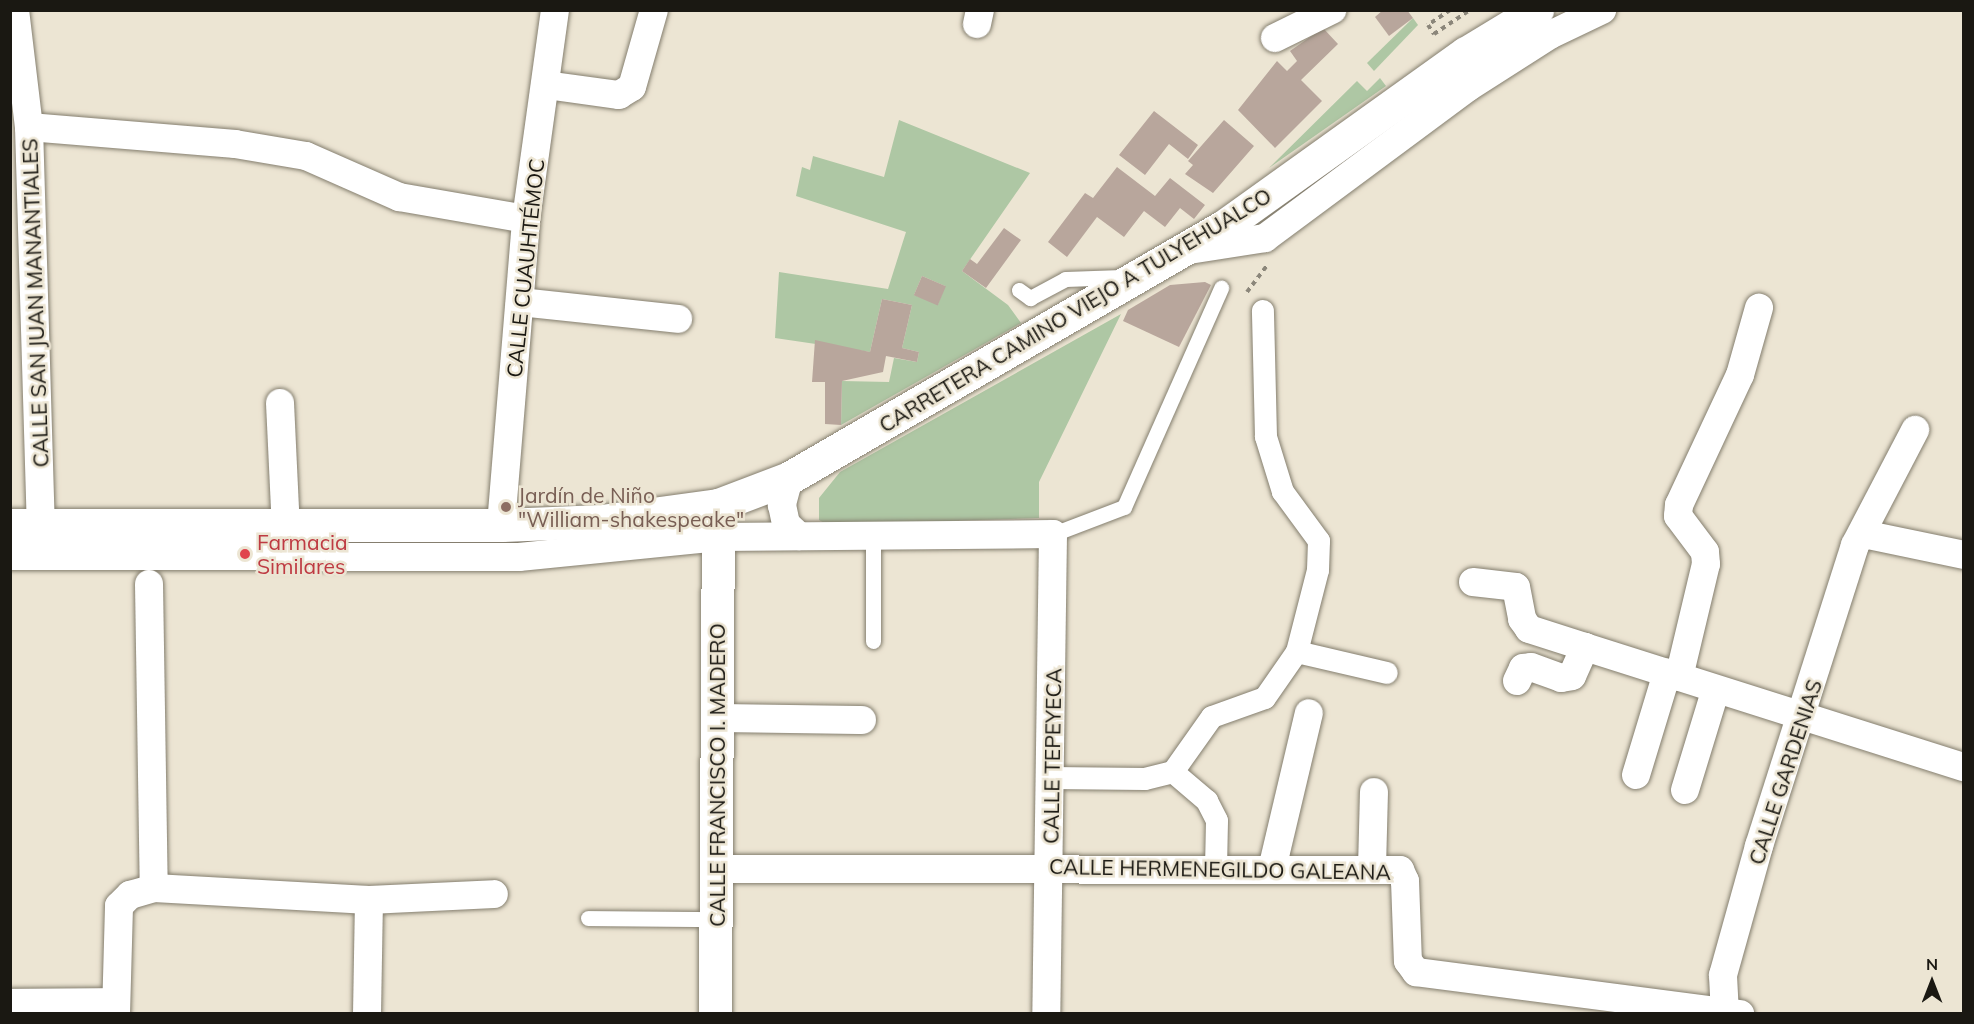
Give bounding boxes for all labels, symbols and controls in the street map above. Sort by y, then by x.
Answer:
street label: CALLE SAN JUAN MANANTIALES [17,138,53,468]
street label: CALLE CUAUHTÉMOC [501,157,549,379]
street label: CARRETERA CAMINO VIEJO A TULYEHUALCO [874,183,1276,437]
place label: Jardín de Niño "William-shakespeake" [518,482,744,532]
marker: Jardín de Niño "William-shakespeake" [499,500,513,514]
place label: Farmacia Similares [257,529,348,579]
marker: Farmacia Similares [238,547,252,561]
street label: CALLE FRANCISCO I. MADERO [704,623,730,927]
street label: CALLE TEPEYECA [1038,668,1066,844]
street label: CALLE GARDENIAS [1743,676,1827,868]
street label: CALLE HERMENEGILDO GALEANA [1049,853,1391,885]
north arrow [1902,952,1962,1012]
text: N [1926,954,1938,974]

